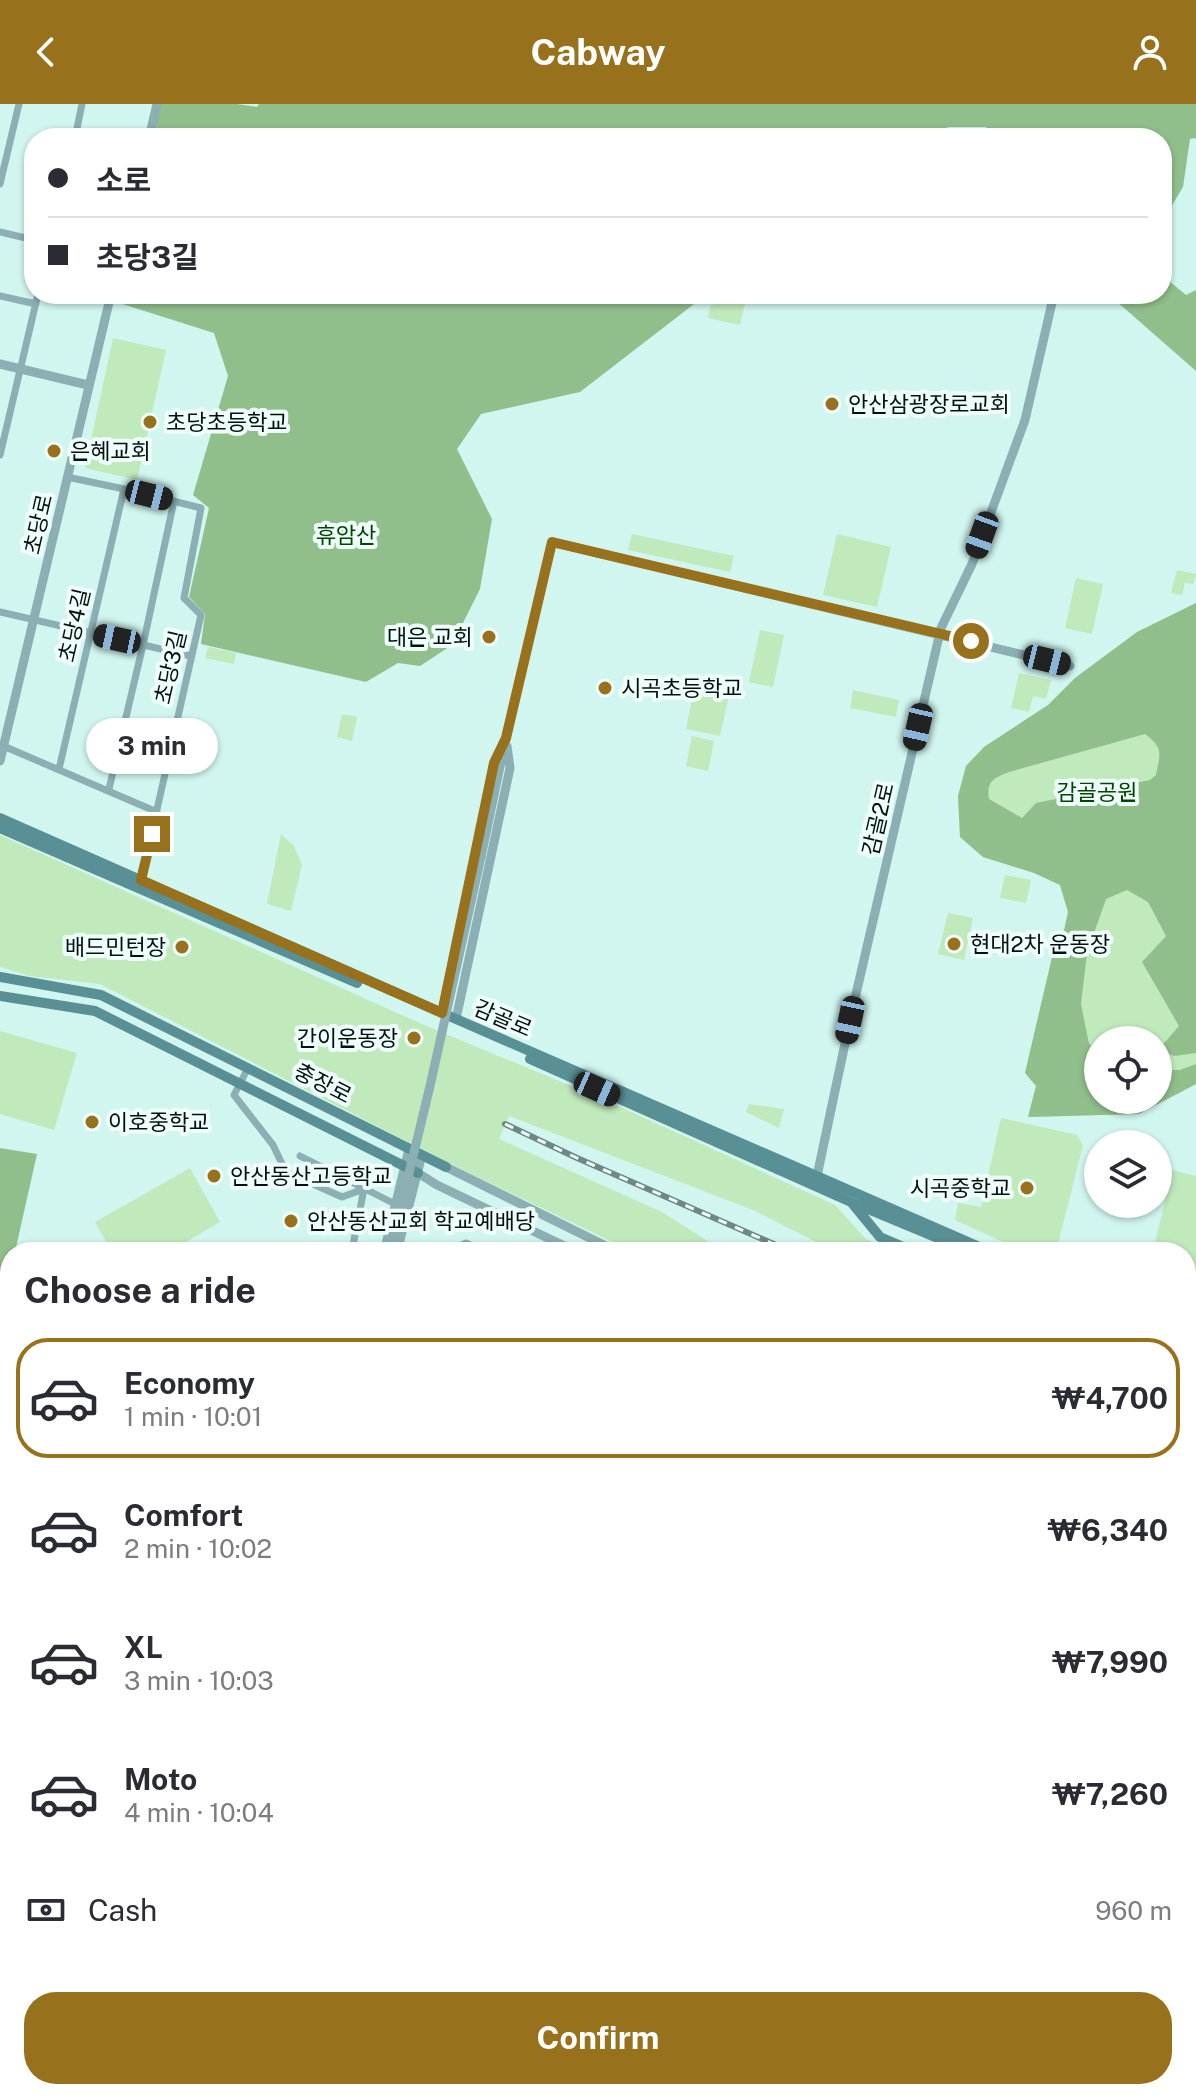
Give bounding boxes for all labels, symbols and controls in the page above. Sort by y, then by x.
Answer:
icon: back [24,30,68,74]
icon: person [1128,30,1172,74]
text: Cabway [531,31,665,73]
text: 소로 [96,162,151,198]
text: 초당3길 [96,239,199,275]
place label: 안산삼광장로교회 [848,391,1010,417]
marker: 안산삼광장로교회 [823,395,841,413]
place label: 초당초등학교 [166,409,287,435]
marker: 초당초등학교 [141,413,159,431]
place label: 은혜교회 [70,438,151,464]
marker: 은혜교회 [45,442,63,460]
car [123,478,175,512]
street label: 초당로 [19,491,57,557]
car [963,508,1001,562]
park label: 휴암산 [316,522,376,548]
street label: 초당4길 [53,586,95,664]
car [91,622,143,656]
route start [953,623,989,659]
place label: 대은 교회 [387,624,473,650]
street label: 초당3길 [149,628,191,706]
marker: 대은 교회 [480,628,498,646]
car [1021,643,1073,677]
place label: 시곡초등학교 [621,675,742,701]
marker: 시곡초등학교 [596,679,614,697]
car [901,701,935,753]
callout: 3 min [86,718,218,774]
text: 3 min [118,730,186,761]
park label: 감골공원 [1057,779,1137,805]
street label: 감골2로 [857,780,899,858]
route end [134,816,170,852]
place label: 현대2차 운동장 [970,931,1110,957]
place label: 배드민턴장 [65,934,166,960]
marker: 현대2차 운동장 [945,935,963,953]
marker: 배드민턴장 [173,938,191,956]
street label: 감골로 [470,994,536,1042]
car [833,994,867,1046]
place label: 간이운동장 [297,1025,398,1051]
map controls [1084,1026,1172,1218]
button: locate [1084,1026,1172,1114]
marker: 간이운동장 [405,1029,423,1047]
street label: 충장로 [290,1058,356,1108]
car [570,1068,624,1110]
place label: 이호중학교 [108,1109,209,1135]
marker: 이호중학교 [83,1113,101,1131]
button: layers [1084,1130,1172,1218]
place label: 안산동산고등학교 [230,1163,392,1189]
marker: 안산동산고등학교 [205,1167,223,1185]
place label: 시곡중학교 [910,1175,1011,1201]
marker: 시곡중학교 [1018,1179,1036,1197]
place label: 안산동산교회 학교예배당 [307,1208,535,1234]
marker: 안산동산교회 학교예배당 [282,1212,300,1230]
text: Choose a ride [24,1269,256,1311]
icon: car [28,1362,100,1434]
text: Economy [124,1365,255,1401]
text: ₩4,700 [1052,1380,1168,1416]
text: 1 min · 10:01 [124,1401,262,1432]
icon: car [28,1494,100,1566]
text: Comfort [124,1497,243,1533]
text: ₩6,340 [1047,1512,1168,1548]
text: 2 min · 10:02 [124,1533,272,1564]
icon: car [28,1626,100,1698]
text: XL [124,1629,163,1665]
text: ₩7,990 [1052,1644,1168,1680]
text: 3 min · 10:03 [124,1665,274,1696]
icon: car [28,1758,100,1830]
text: Moto [124,1761,197,1797]
text: ₩7,260 [1052,1776,1168,1812]
text: 4 min · 10:04 [124,1797,274,1828]
icon: cash [24,1888,68,1932]
text: Cash [88,1892,157,1928]
text: 960 m [1095,1895,1172,1926]
button: Confirm [24,1992,1172,2084]

